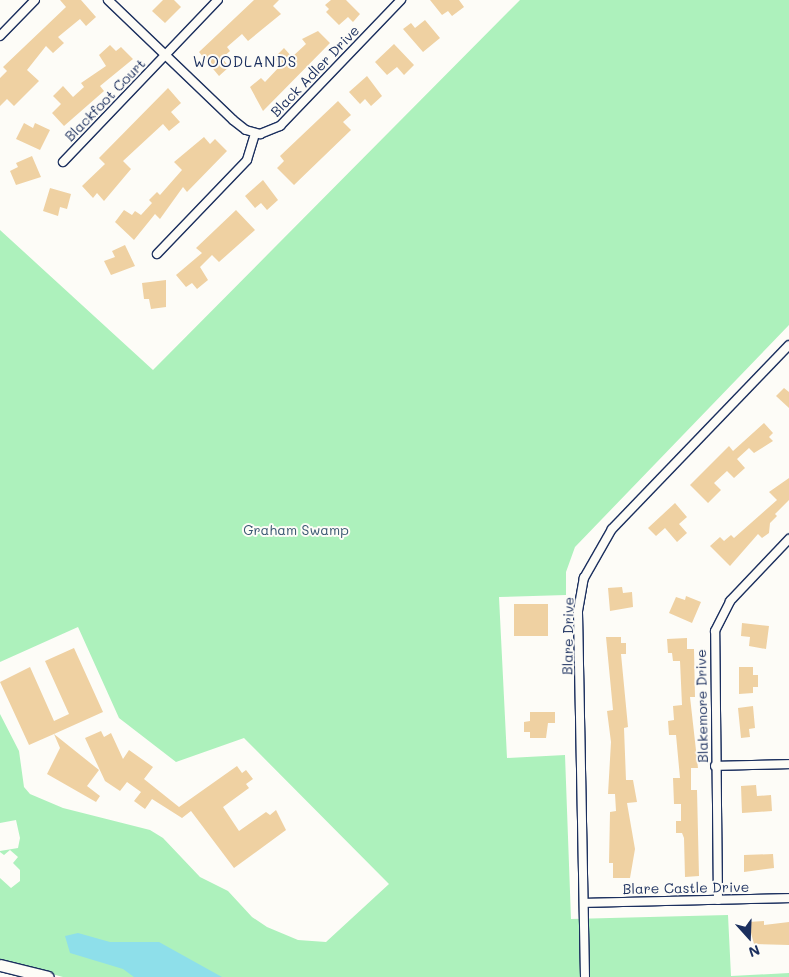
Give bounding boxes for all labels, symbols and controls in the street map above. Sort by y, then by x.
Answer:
street label: Black Adler Drive [267,22,363,120]
district label: WOODLANDS [192,53,298,71]
street label: Blackfoot Court [61,55,149,145]
park label: Graham Swamp [243,522,349,538]
street label: Blare Drive [559,597,577,675]
street label: Blakemore Drive [693,649,711,763]
street label: Blare Castle Drive [623,878,749,898]
north arrow [724,912,774,962]
text: N [746,941,763,962]

